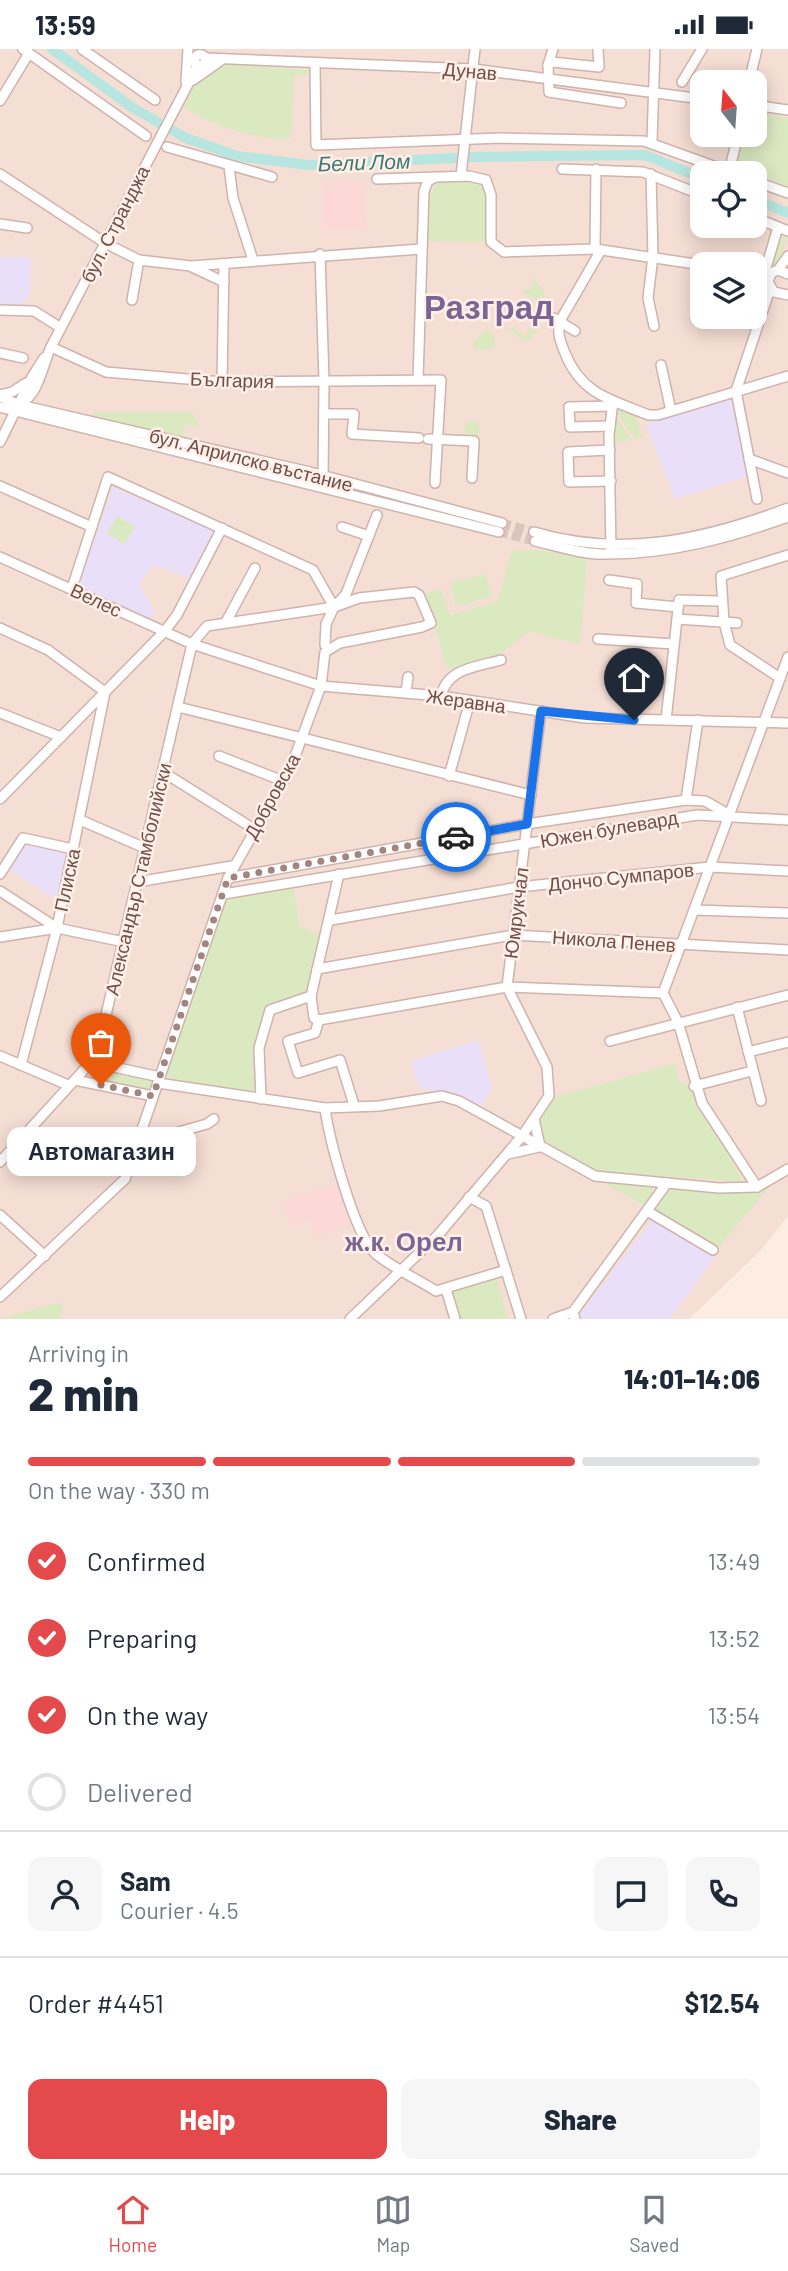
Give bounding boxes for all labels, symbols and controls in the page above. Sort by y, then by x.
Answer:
text: 13:59 [35,9,96,40]
street label: Дунав [442,57,498,84]
north arrow [690,70,766,147]
map controls [690,70,767,329]
water label: Бели Лом [317,147,411,176]
street label: бул. Странджа [75,161,154,286]
button: locate [690,161,767,238]
button: layers [690,252,767,329]
district label: Разград [424,286,554,326]
street label: България [190,367,274,392]
street label: бул. Априлско въстание [147,423,355,496]
street label: Велес [67,578,125,621]
pin [604,648,664,720]
icon: home [615,659,653,697]
street label: Жеравна [425,684,508,718]
street label: Добровска [239,749,305,843]
street label: Александър Стамболийски [100,760,175,997]
courier [421,802,491,872]
street label: Южен булевард [538,805,680,852]
icon: car [437,818,475,856]
street label: Плиска [49,846,85,914]
street label: Дончо Сумпаров [547,857,695,896]
street label: Юмрукчал [498,866,533,960]
street label: Никола Пенев [551,925,677,956]
pin [71,1013,131,1085]
icon: bag [82,1024,120,1062]
callout: Автомагазин [7,1127,196,1176]
text: Автомагазин [28,1137,175,1165]
district label: ж.к. Орел [344,1225,463,1256]
text: Arriving in [28,1339,129,1367]
text: 14:01–14:06 [624,1363,760,1394]
text: 2 min [28,1365,139,1420]
text: On the way · 330 m [28,1476,210,1504]
icon: check [28,1542,66,1580]
text: Confirmed [87,1545,206,1576]
text: 13:49 [708,1547,760,1575]
icon: check [28,1619,66,1657]
text: Preparing [87,1622,197,1653]
text: 13:52 [708,1624,760,1652]
icon: check [28,1696,66,1734]
text: On the way [87,1699,208,1730]
text: 13:54 [708,1701,760,1729]
text: Delivered [87,1776,193,1807]
button: person [28,1857,102,1931]
button: chat [594,1857,668,1931]
button: phone [686,1857,760,1931]
text: Sam [120,1865,171,1896]
text: Courier · 4.5 [120,1896,239,1924]
text: Order #4451 [28,1987,164,2018]
text: $12.54 [685,1987,760,2018]
button: Help [28,2079,387,2159]
button: Share [401,2079,760,2159]
tab: Home [109,2191,157,2256]
tab: Map [374,2191,412,2256]
tab: Saved [630,2191,679,2256]

